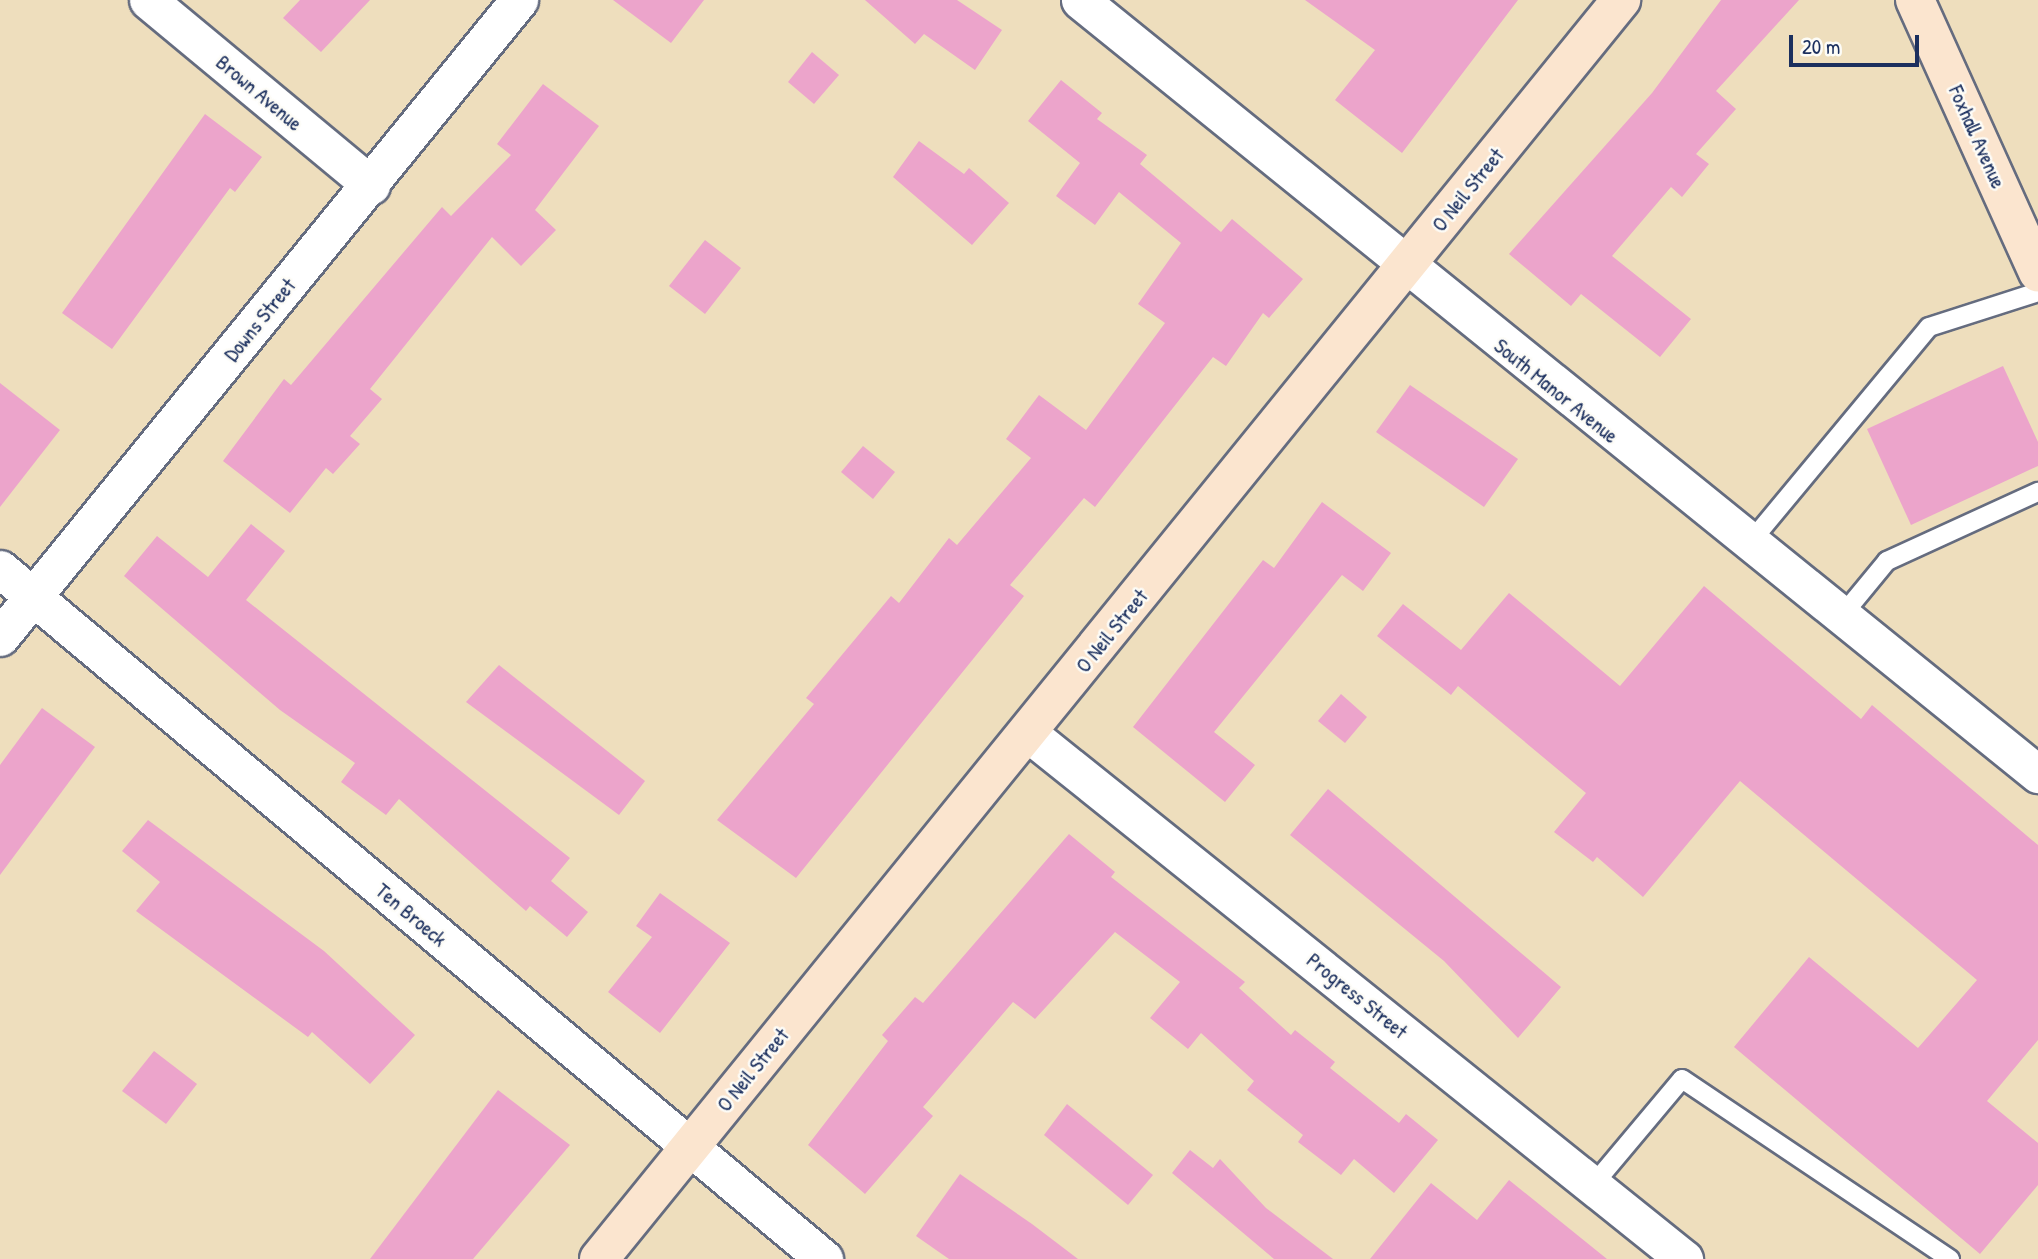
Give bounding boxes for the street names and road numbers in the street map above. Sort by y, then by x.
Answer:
street label: Brown Avenue [211,50,307,136]
street label: Foxhall Avenue [1943,82,2011,192]
street label: O Neil Street [1427,143,1509,237]
street label: Downs Street [219,273,301,367]
street label: South Manor Avenue [1489,333,1623,449]
street label: O Neil Street [1071,584,1153,678]
street label: Ten Broeck [370,878,452,952]
street label: Progress Street [1302,948,1412,1044]
street label: O Neil Street [712,1023,794,1117]

